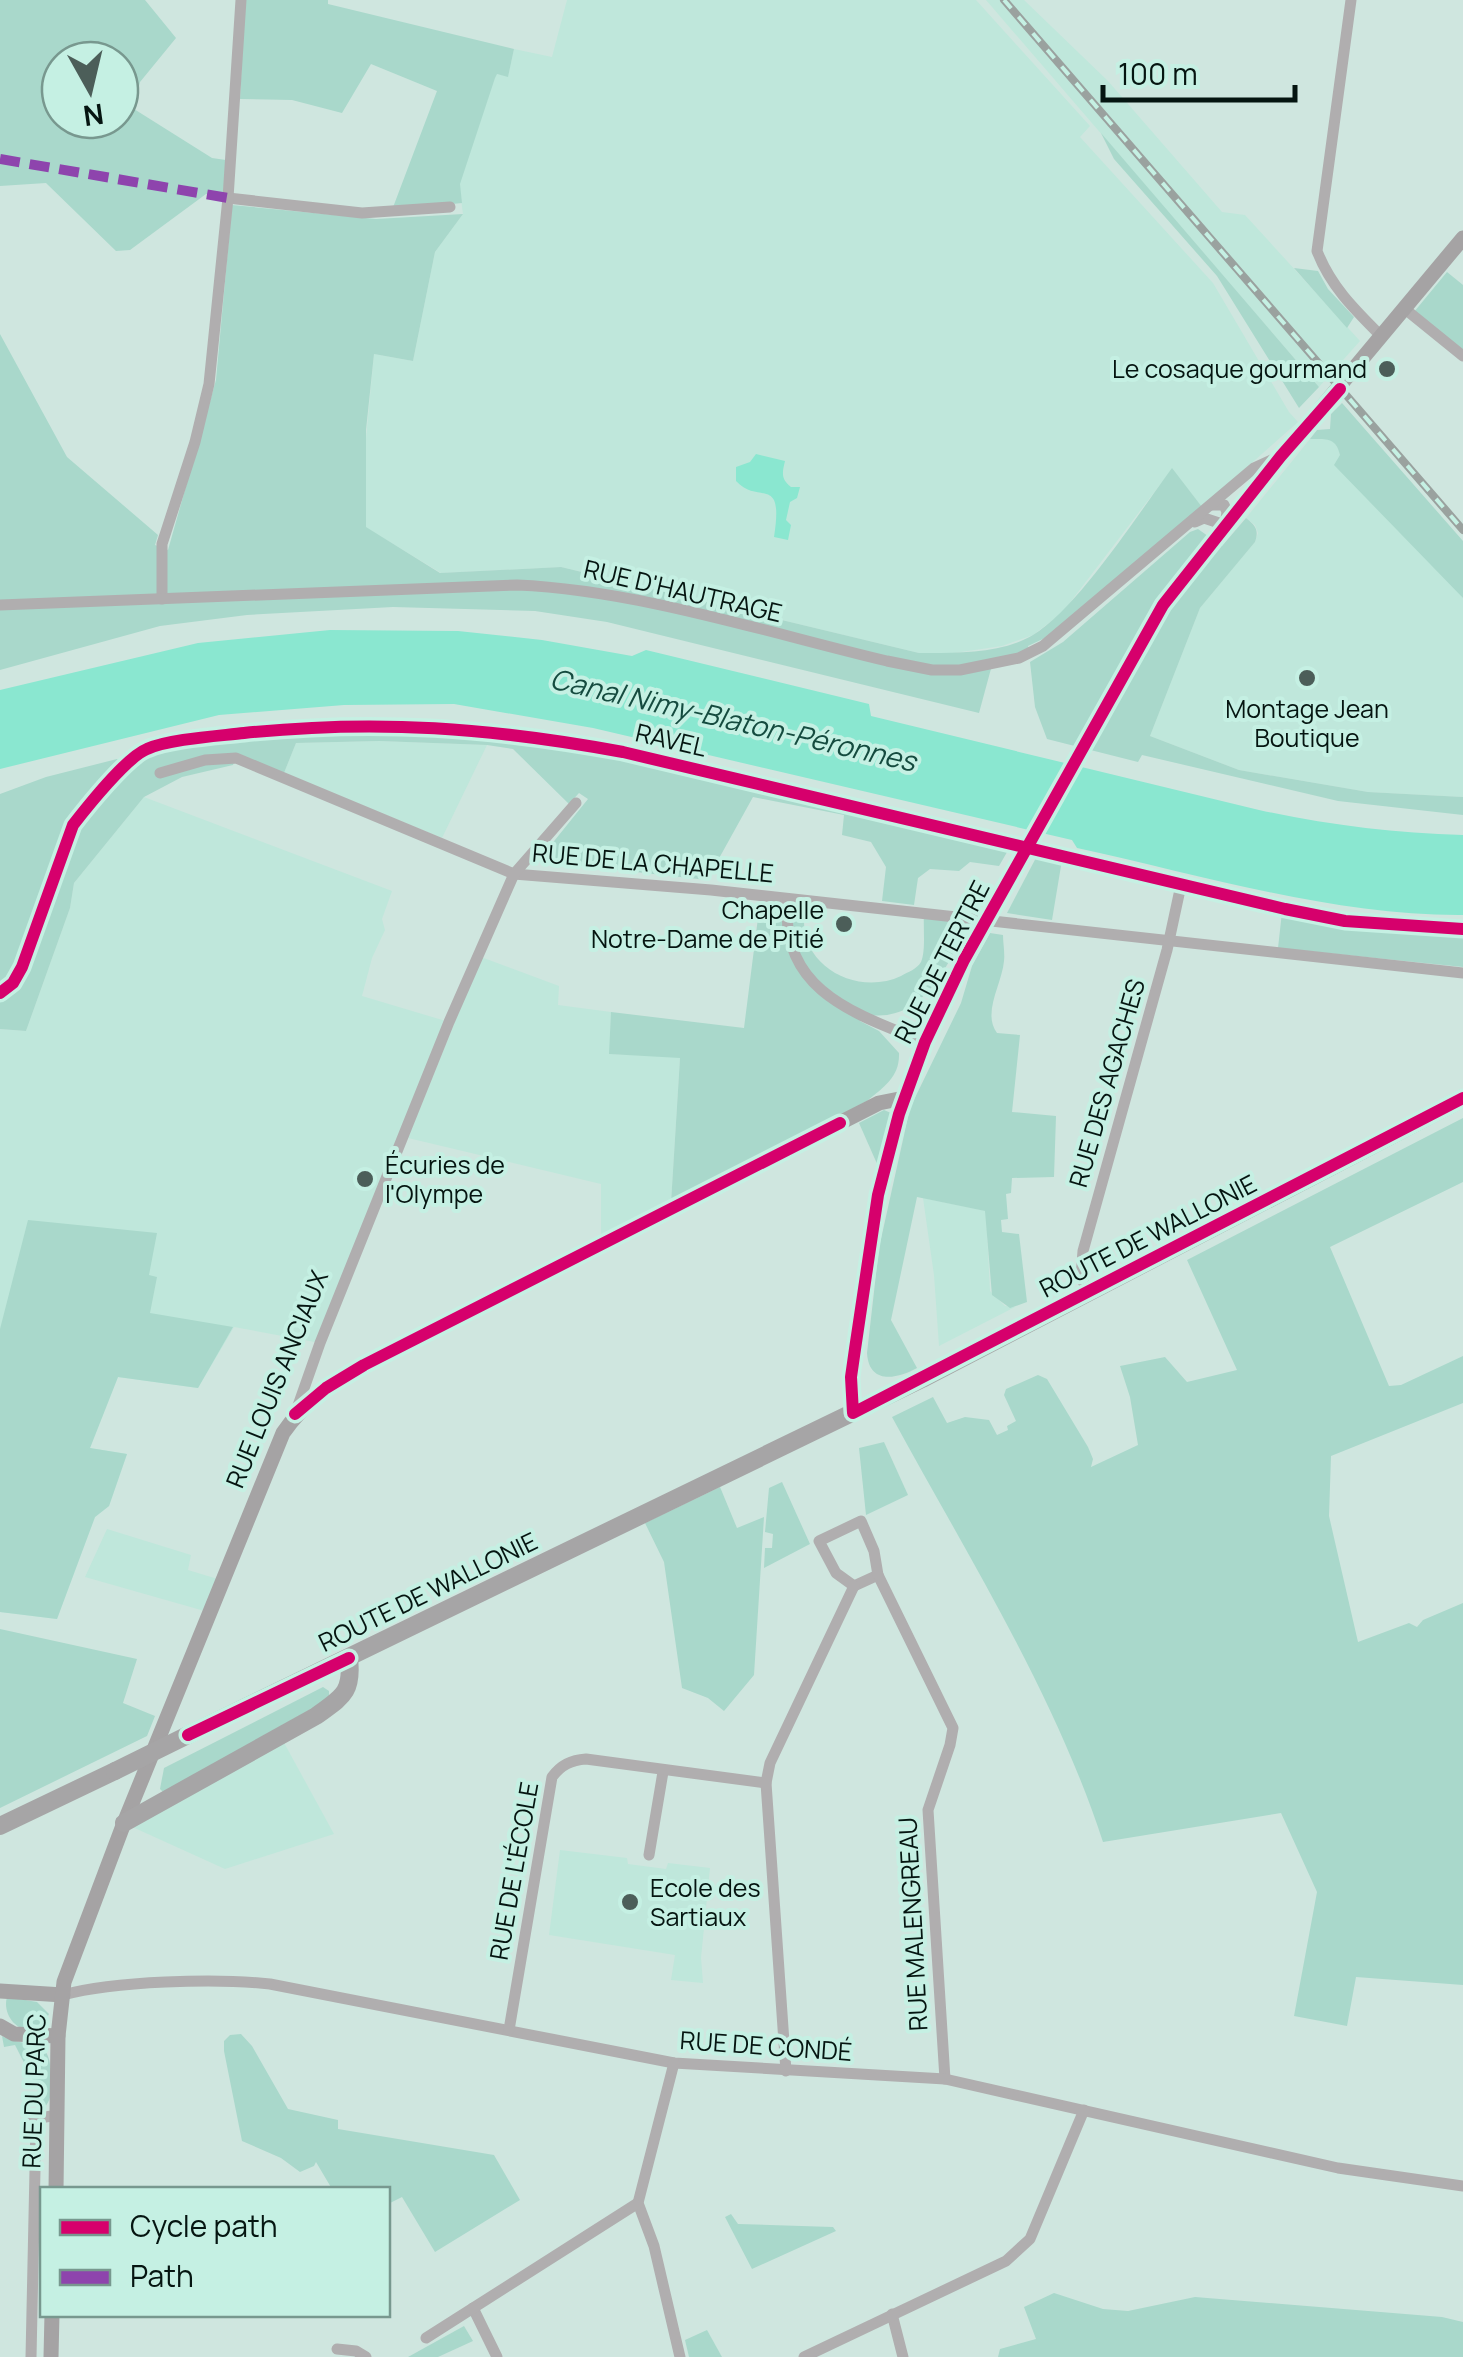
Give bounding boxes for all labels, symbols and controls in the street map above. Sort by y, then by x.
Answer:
north arrow [40,40,140,140]
scale bar [1103,40,1296,102]
text: 100 m [1118,53,1198,94]
text: N [81,96,106,136]
place label: Le cosaque gourmand [1112,351,1367,386]
marker: Le cosaque gourmand [1376,358,1398,380]
street label: RUE D'HAUTRAGE [580,551,786,630]
water label: Canal Nimy-Blaton-Péronnes [547,658,922,780]
marker: Montage Jean Boutique [1296,667,1318,689]
place label: Montage Jean Boutique [1225,691,1389,755]
street label: RAVEL [632,714,710,765]
street label: RUE DE LA CHAPELLE [531,835,775,890]
street label: RUE DE TERTRE [885,874,998,1049]
place label: Chapelle Notre-Dame de Pitié [591,892,824,956]
marker: Chapelle Notre-Dame de Pitié [833,913,855,935]
street label: RUE DES AGACHES [1060,975,1153,1191]
place label: Écuries de l'Olympe [385,1147,505,1211]
street label: ROUTE DE WALLONIE [1033,1166,1262,1305]
marker: Écuries de l'Olympe [354,1168,376,1190]
street label: RUE LOUIS ANCIAUX [217,1265,336,1493]
street label: ROUTE DE WALLONIE [313,1523,543,1660]
street label: RUE DE L'ÉCOLE [481,1779,546,1963]
street label: RUE MALENGREAU [889,1816,936,2032]
place label: Ecole des Sartiaux [650,1870,761,1934]
marker: Ecole des Sartiaux [619,1891,641,1913]
street label: RUE DU PARC [13,2013,54,2169]
street label: RUE DE CONDÉ [679,2022,853,2069]
legend [40,2187,390,2317]
text: Cycle path [130,2205,278,2246]
text: Path [130,2255,194,2296]

